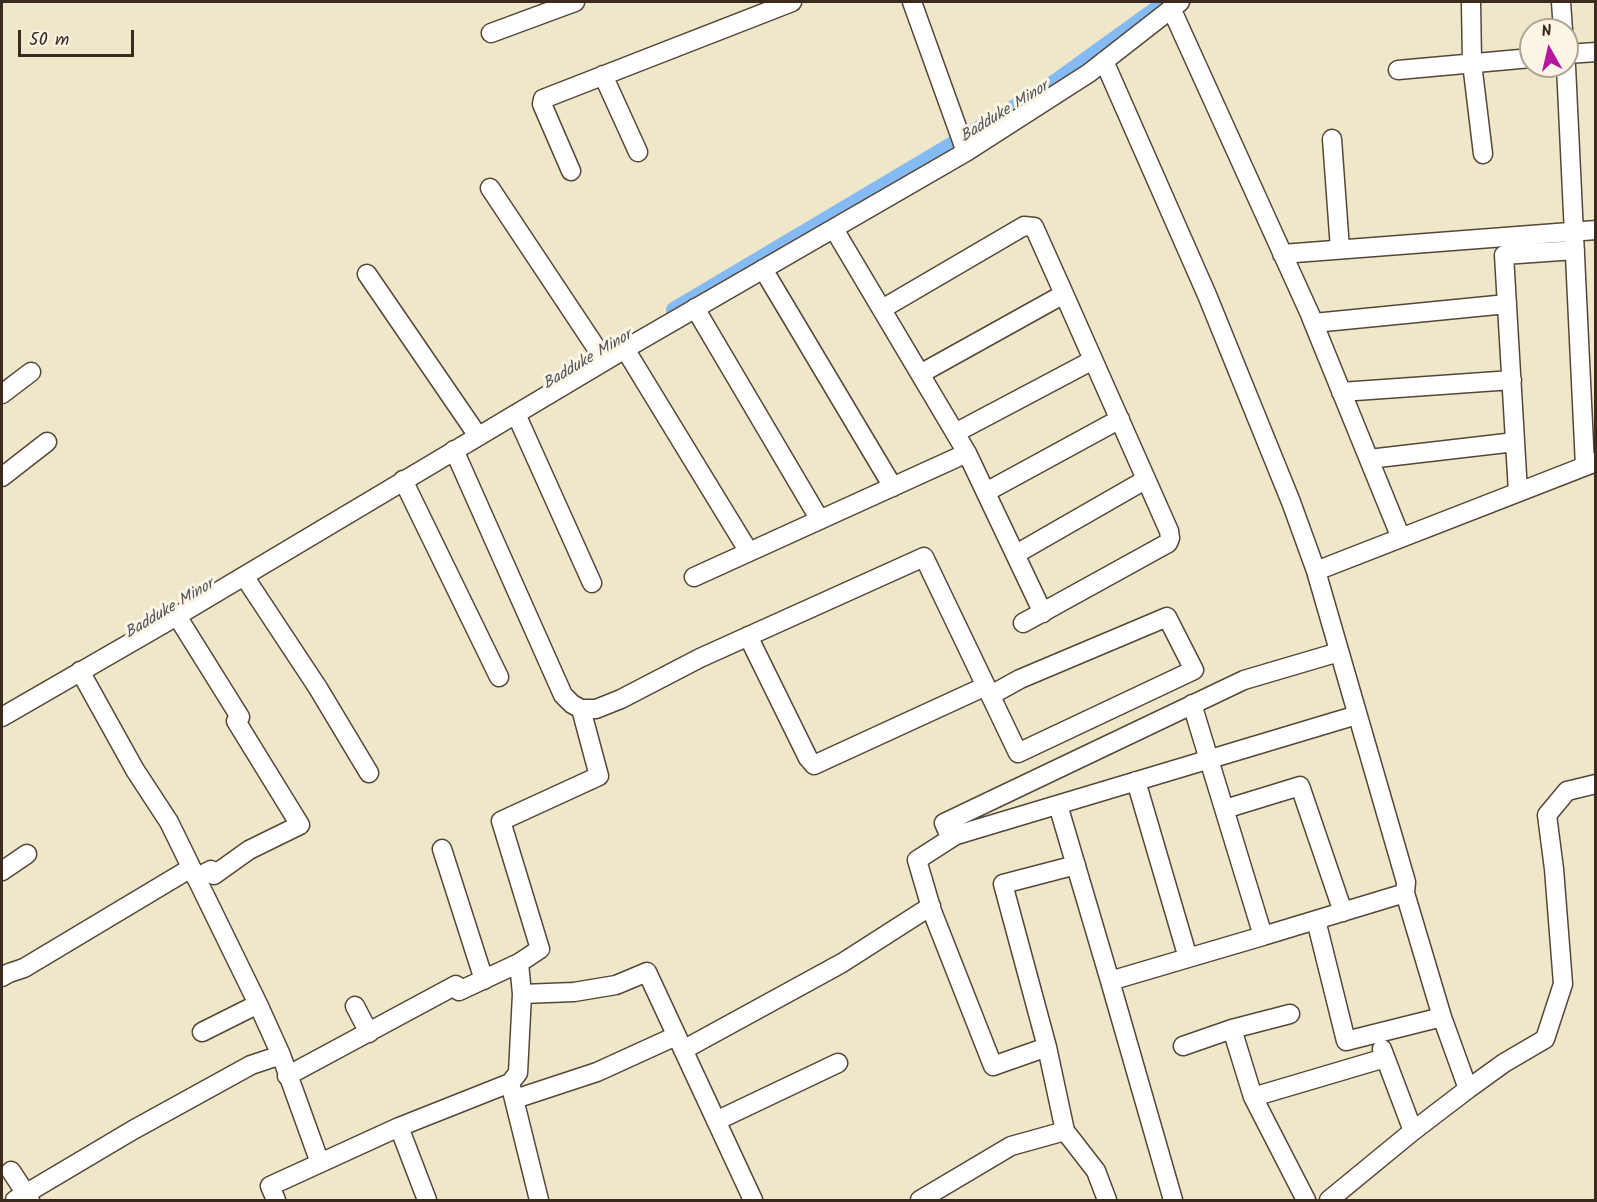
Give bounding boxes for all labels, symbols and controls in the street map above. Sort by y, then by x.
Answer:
scale bar [21,18,136,56]
north arrow [1519,18,1579,78]
text: N [1540,19,1553,45]
text: 50 m [29,26,69,55]
water label: Badduke Minor [958,78,1052,148]
water label: Badduke Minor [540,327,636,395]
water label: Badduke Minor [122,576,218,644]

